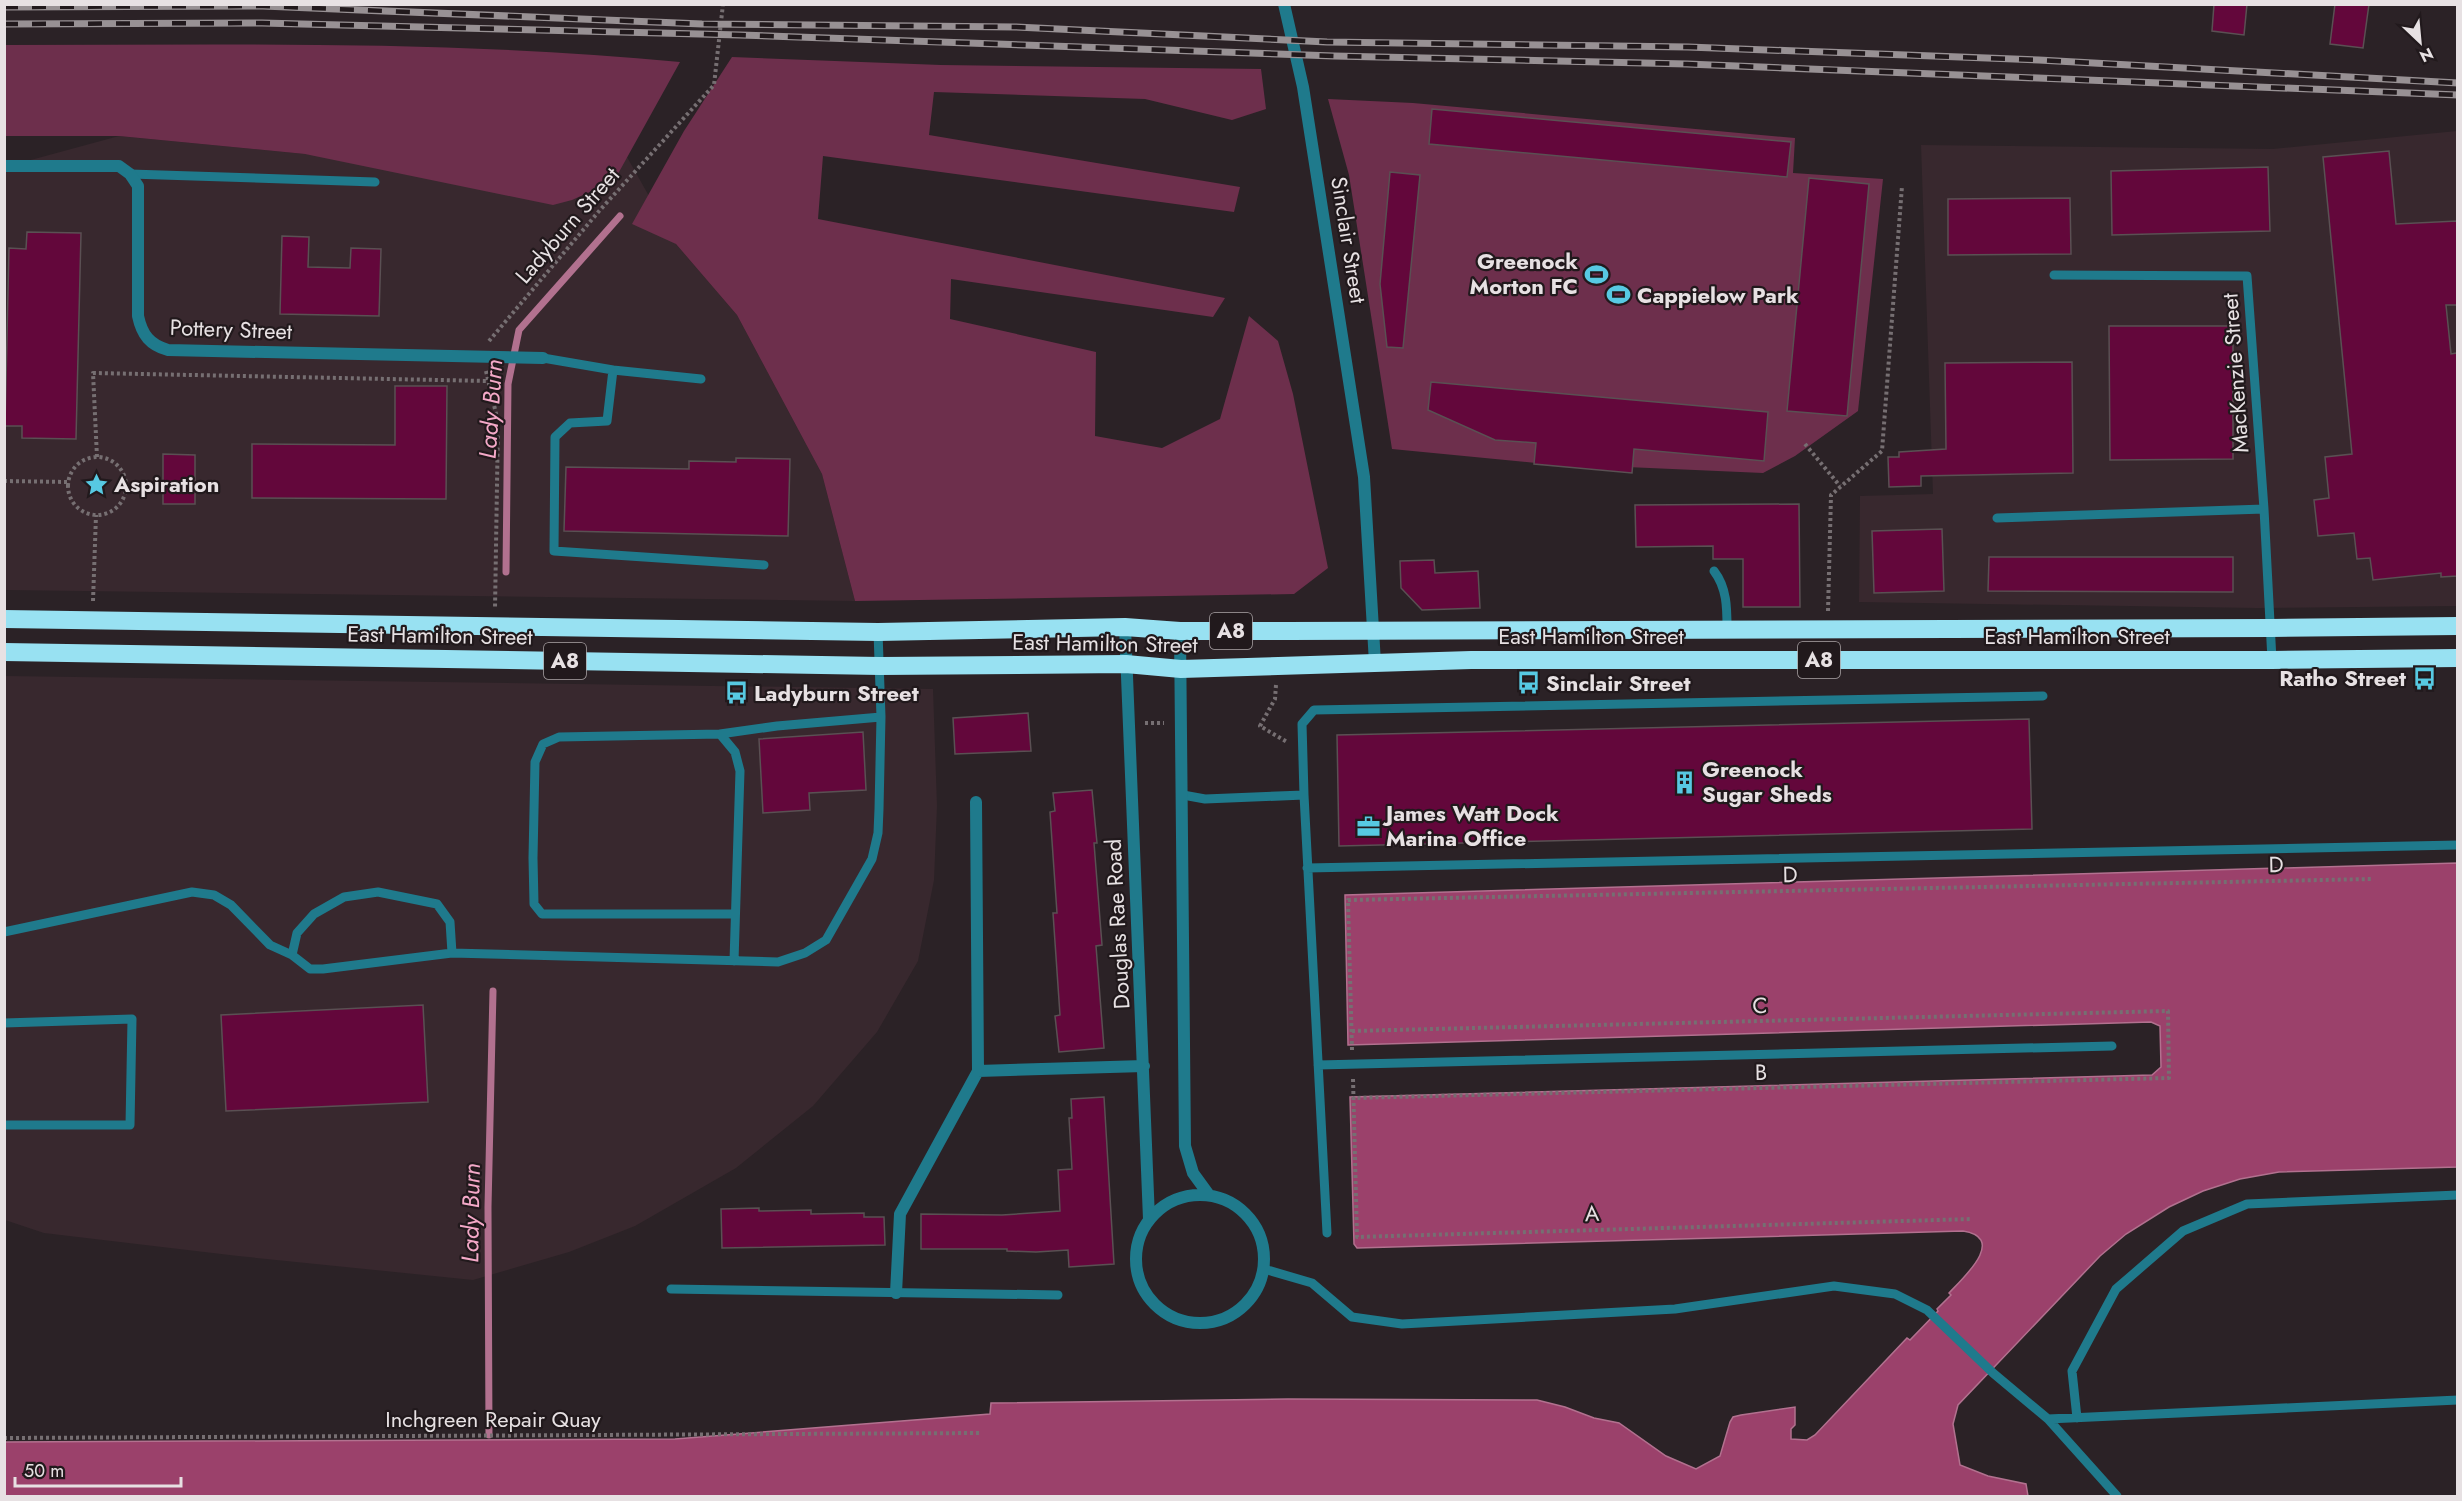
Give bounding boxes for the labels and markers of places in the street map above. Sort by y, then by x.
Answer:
place label: Greenock Morton FC [1470,245,1578,302]
sports icon: Greenock Morton FC [1583,261,1609,287]
place label: Cappielow Park [1637,279,1799,311]
sports icon: Cappielow Park [1606,282,1632,308]
place label: Aspiration [113,468,219,500]
place icon: Aspiration [83,471,109,497]
place label: Ratho Street [2279,662,2406,694]
bus stop icon: Ratho Street [2411,665,2437,691]
place label: Sinclair Street [1546,667,1691,699]
bus stop icon: Sinclair Street [1515,670,1541,696]
place label: Ladyburn Street [754,677,919,709]
bus stop icon: Ladyburn Street [723,680,749,706]
place label: Greenock Sugar Sheds [1702,753,1832,810]
building icon: Greenock Sugar Sheds [1671,769,1697,795]
place label: James Watt Dock Marina Office [1382,797,1559,854]
office icon: James Watt Dock Marina Office [1355,813,1381,839]

